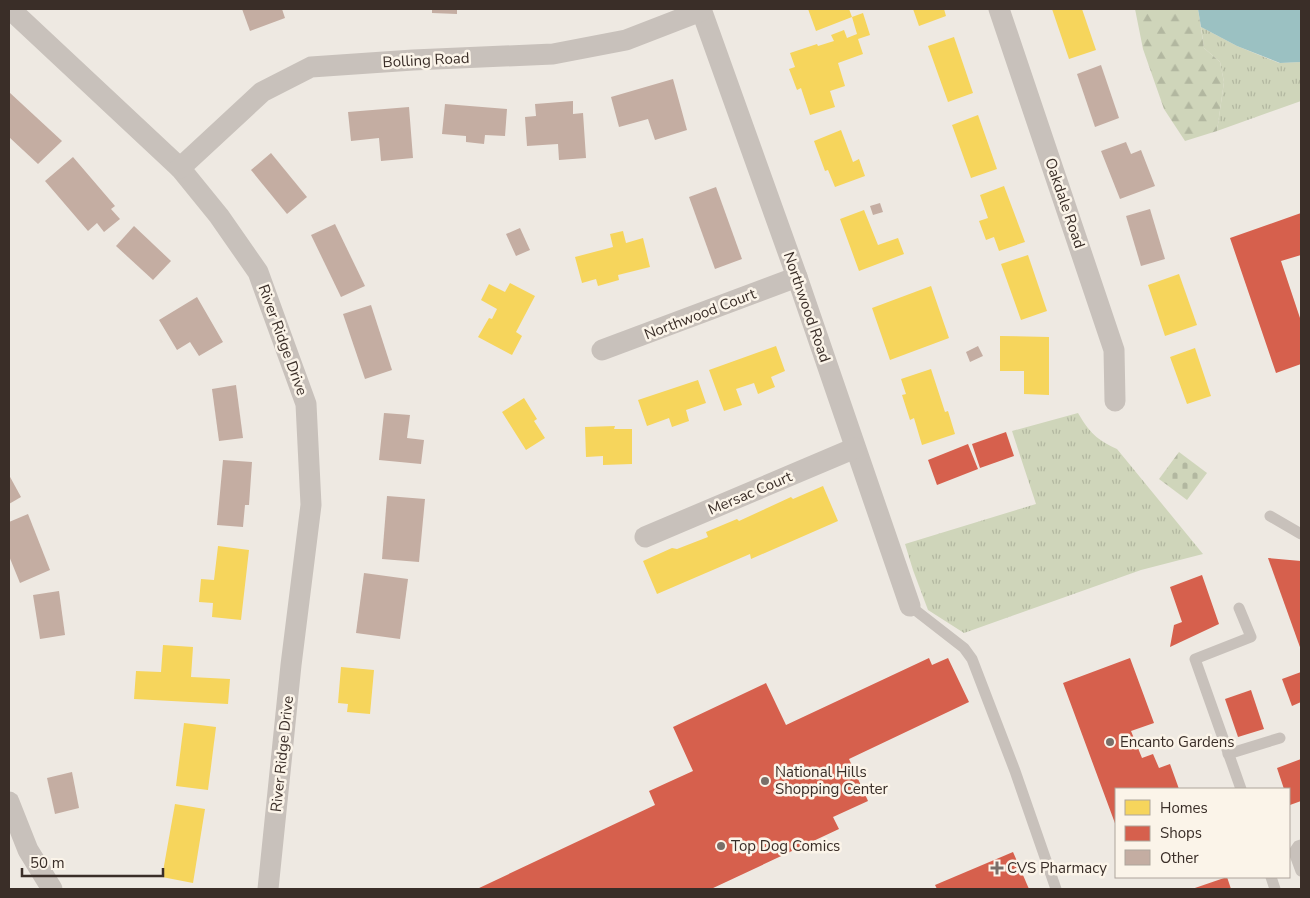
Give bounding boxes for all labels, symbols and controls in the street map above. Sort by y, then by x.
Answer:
street label: Bolling Road [382,48,470,72]
street label: Oakdale Road [1040,155,1090,251]
street label: Northwood Road [779,249,835,365]
street label: River Ridge Drive [254,282,312,398]
street label: Northwood Court [641,283,759,344]
street label: Mersac Court [705,466,796,520]
street label: River Ridge Drive [266,695,298,813]
place label: Encanto Gardens [1120,732,1235,752]
marker: Encanto Gardens [1104,736,1116,748]
place label: National Hills Shopping Center [775,762,888,799]
marker: National Hills Shopping Center [759,775,771,787]
legend [1115,788,1290,878]
text: Homes [1160,798,1208,818]
text: Shops [1160,823,1202,843]
place label: Top Dog Comics [731,836,840,856]
marker: Top Dog Comics [715,840,727,852]
scale bar [22,846,164,878]
text: Other [1160,848,1199,868]
text: 50 m [30,853,65,873]
place label: CVS Pharmacy [1007,858,1107,878]
marker: CVS Pharmacy [991,862,1003,874]

